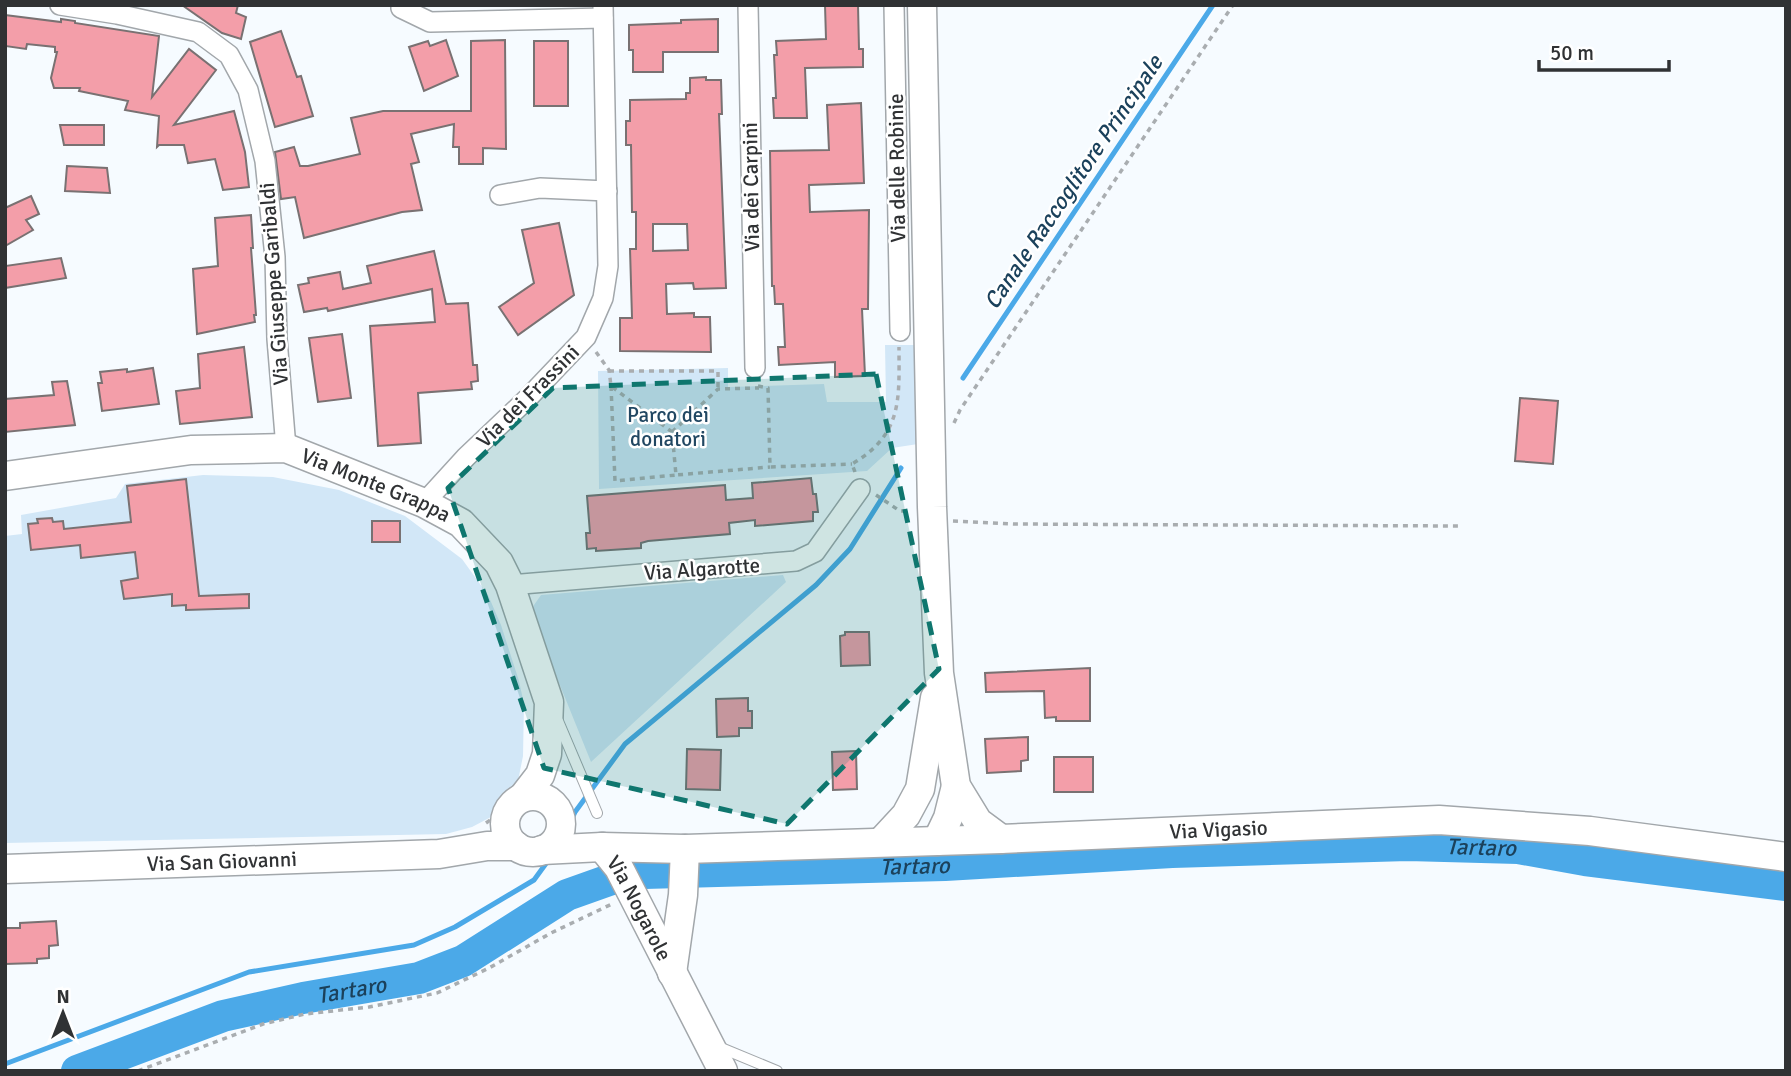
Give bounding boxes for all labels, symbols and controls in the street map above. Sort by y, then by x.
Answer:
scale bar [1539,28,1668,72]
text: 50 m [1550,40,1594,66]
water label: Canale Raccoglitore Principale [977,49,1170,315]
street label: Via delle Robinie [883,93,911,243]
street label: Via dei Carpini [737,122,765,252]
street label: Via Giuseppe Garibaldi [254,182,294,386]
street label: Via dei Frassini [471,339,585,453]
park label: Parco dei donatori [627,402,709,452]
street label: Via Monte Grappa [297,442,455,528]
street label: Via Algarotte [643,552,761,586]
street label: Via Vigasio [1169,814,1268,845]
water label: Tartaro [1446,832,1517,863]
street label: Via San Giovanni [146,846,297,877]
street label: Via Nogarole [601,850,677,965]
water label: Tartaro [879,851,951,882]
water label: Tartaro [314,970,389,1010]
north arrow [28,978,98,1048]
text: N [56,985,70,1009]

